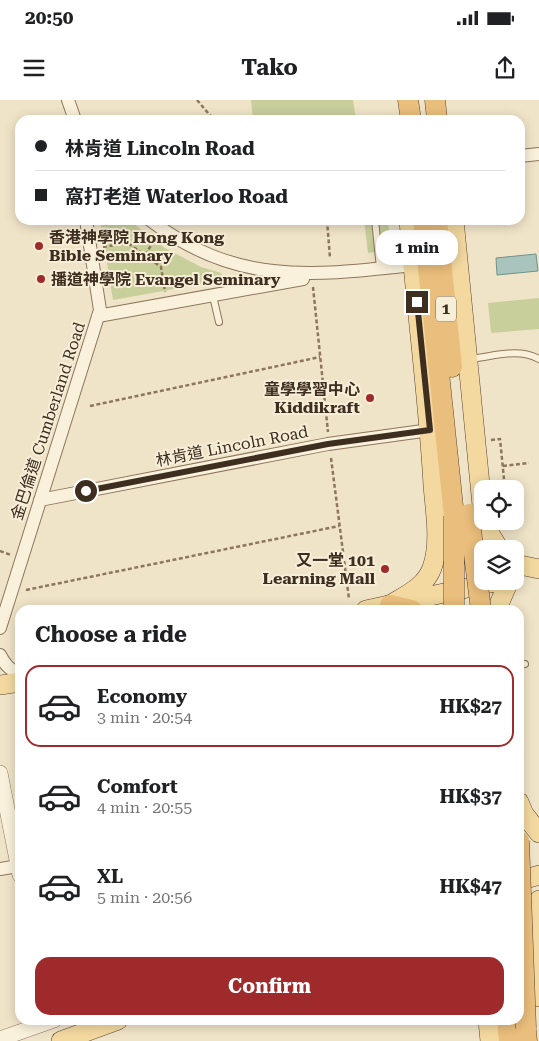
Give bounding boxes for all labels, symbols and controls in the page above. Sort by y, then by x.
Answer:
text: 20:50 [25,6,74,29]
icon: menu [20,54,48,82]
icon: share [491,54,519,82]
text: Tako [241,55,298,80]
text: 林肯道 Lincoln Road [65,137,255,160]
text: 窩打老道 Waterloo Road [65,185,288,208]
place label: 香港神學院 Hong Kong Bible Seminary [49,228,224,265]
callout: 1 min [376,230,458,264]
text: 1 min [395,238,439,257]
marker: 香港神學院 Hong Kong Bible Seminary [33,240,45,252]
place label: 播道神學院 Evangel Seminary [51,270,281,289]
marker: 播道神學院 Evangel Seminary [35,273,47,285]
route end [406,291,428,313]
road number: 1 [436,296,456,322]
street label: 金巴倫道 Cumberland Road [7,320,89,522]
place label: 童學學習中心 Kiddikraft [264,380,360,417]
marker: 童學學習中心 Kiddikraft [364,392,376,404]
street label: 林肯道 Lincoln Road [154,422,310,470]
route start [75,480,97,502]
map controls [474,480,524,590]
button: locate [474,480,524,530]
button: layers [474,540,524,590]
place label: 又一堂 101 Learning Mall [263,551,376,588]
marker: 又一堂 101 Learning Mall [379,563,391,575]
text: Choose a ride [35,622,187,647]
icon: car [37,684,82,729]
text: Economy [97,685,187,708]
text: HK$27 [439,695,502,718]
text: 3 min · 20:54 [97,708,192,727]
icon: car [37,774,82,819]
text: Comfort [97,775,178,798]
text: HK$37 [439,785,502,808]
text: 4 min · 20:55 [97,798,192,817]
icon: car [37,864,82,909]
text: XL [97,865,123,888]
text: HK$47 [439,875,502,898]
text: 5 min · 20:56 [97,888,192,907]
button: Confirm [35,957,504,1015]

